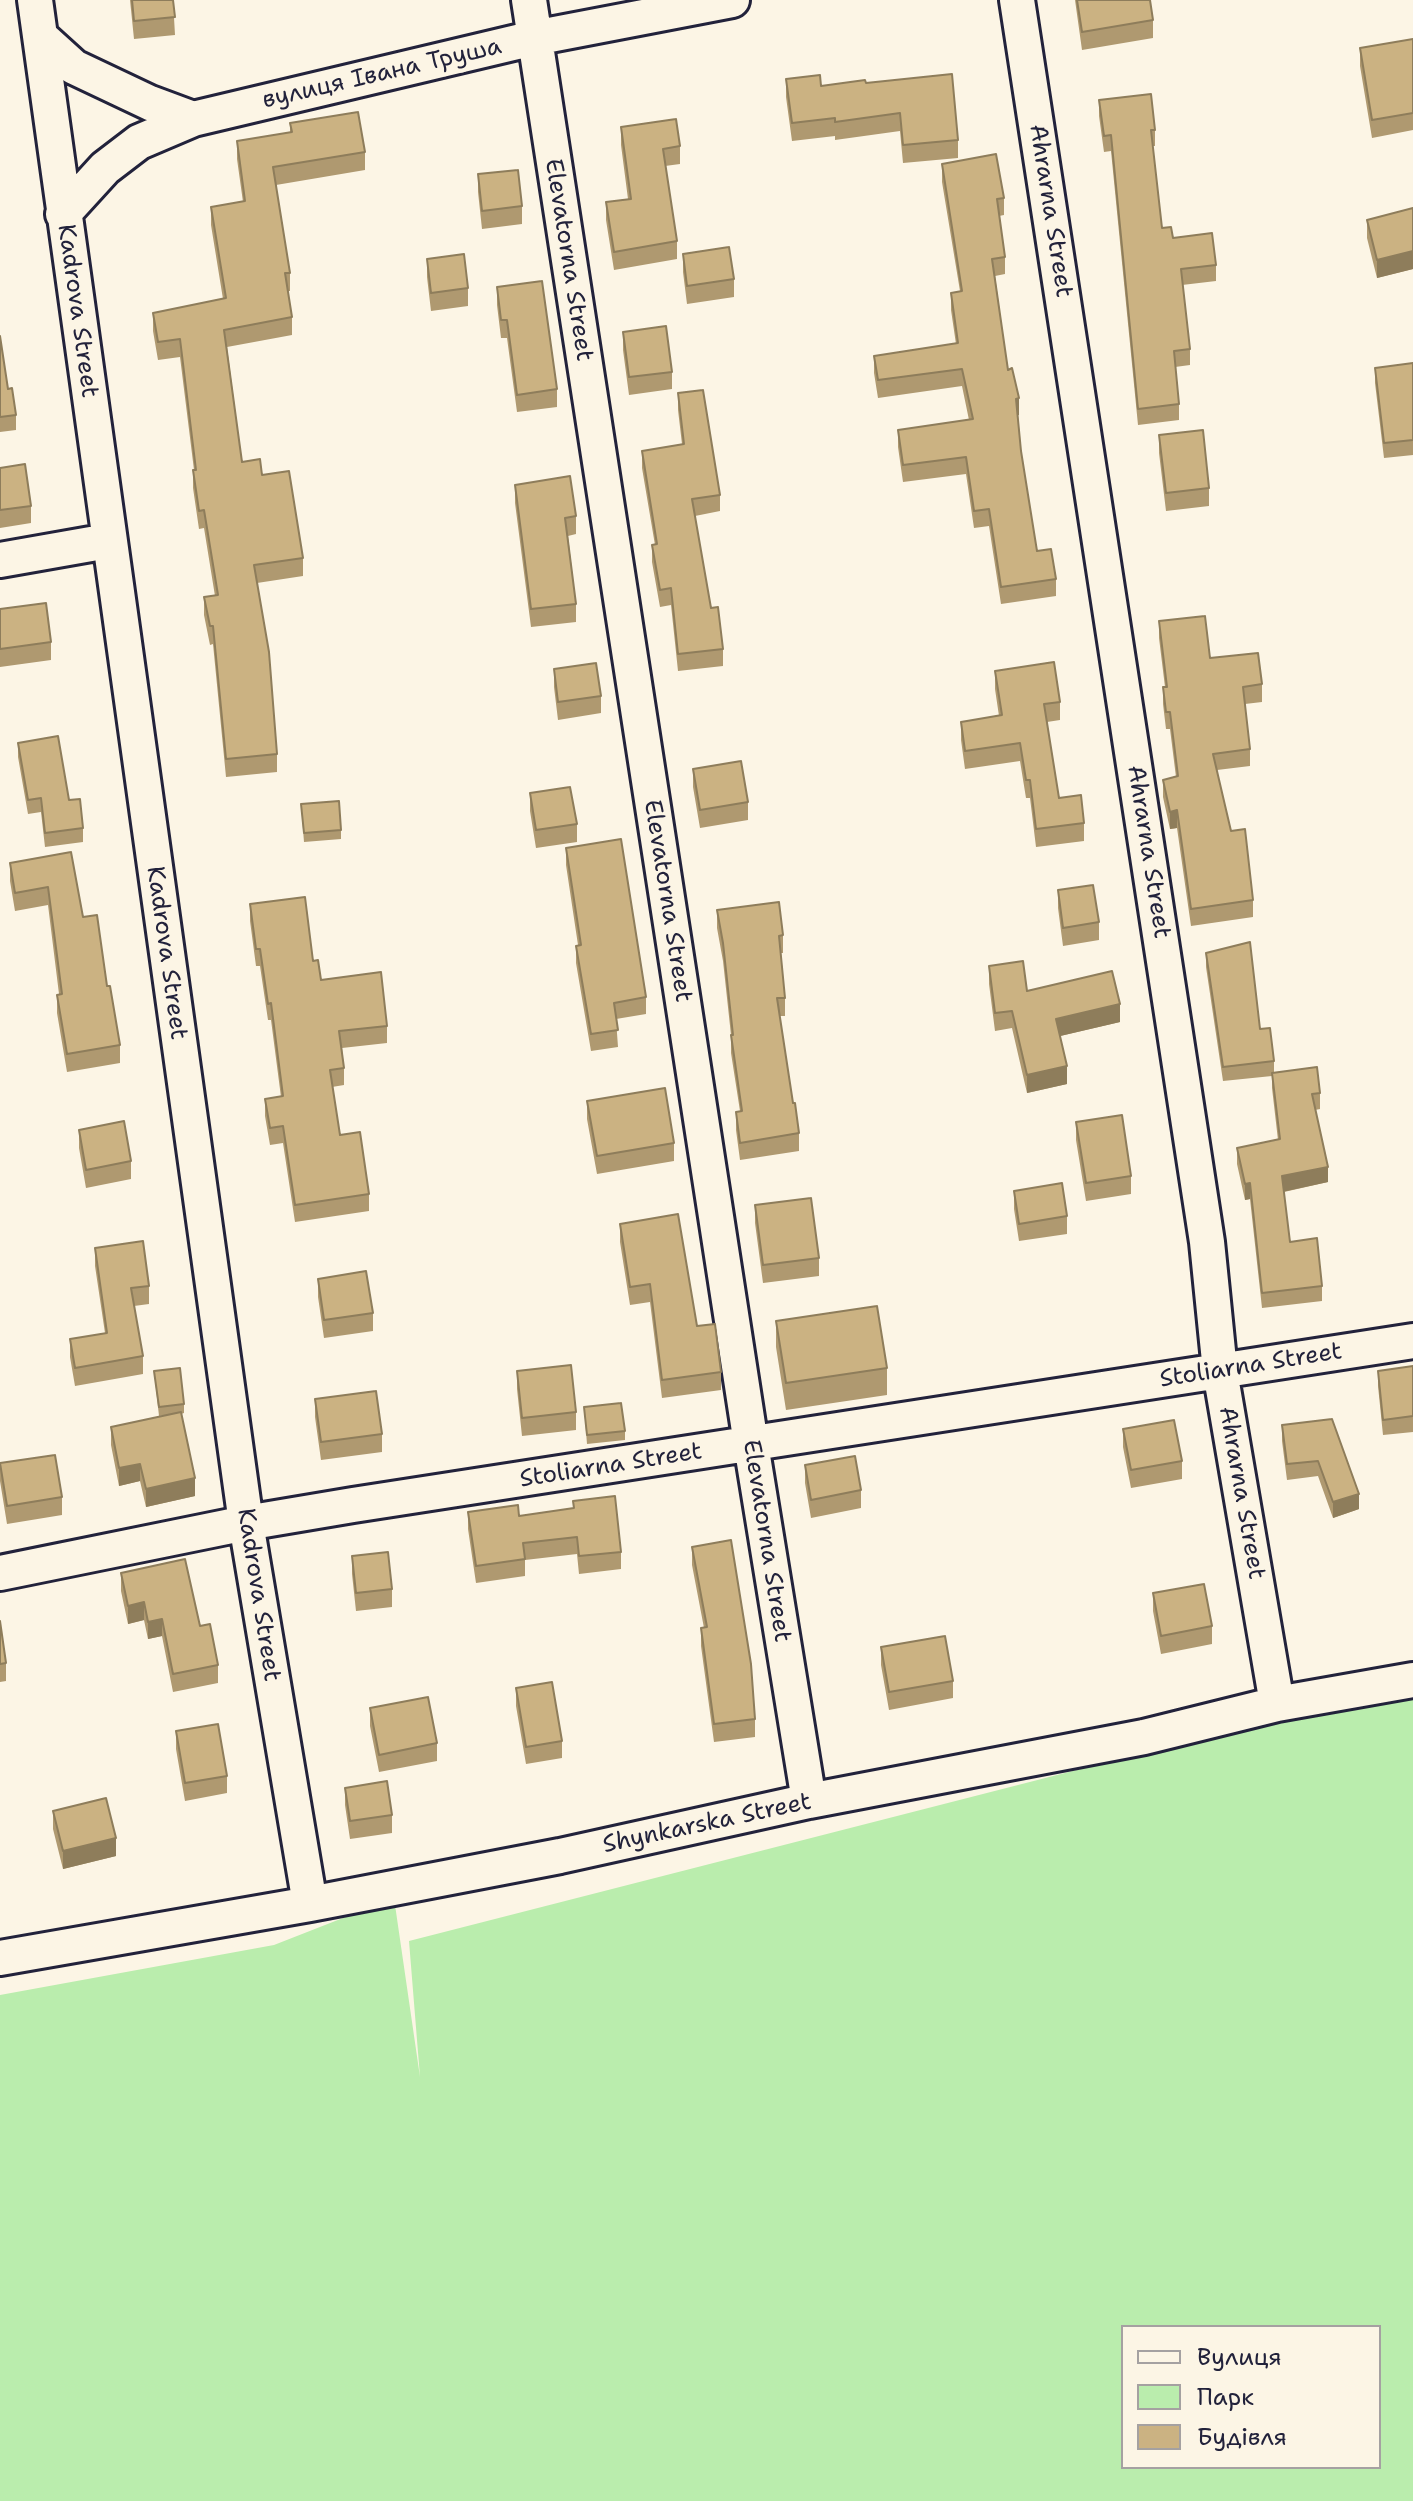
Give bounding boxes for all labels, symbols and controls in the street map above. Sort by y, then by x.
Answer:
street label: вулиця Івана Труша [260,32,504,116]
street label: Ahrarna Street [1022,122,1078,300]
street label: Elevatorna Street [538,157,598,363]
street label: Kadrova Street [51,222,103,400]
street label: Ahrarna Street [1120,763,1176,941]
street label: Elevatorna Street [637,798,697,1004]
street label: Kadrova Street [140,864,192,1042]
street label: Stoliarna Street [1158,1337,1344,1395]
street label: Ahrarna Street [1212,1404,1270,1582]
street label: Stoliarna Street [518,1437,704,1495]
street label: Elevatorna Street [736,1438,796,1644]
street label: Kadrova Street [230,1506,286,1684]
street label: Shynkarska Street [600,1788,814,1860]
legend [1121,2325,1381,2469]
text: Вулиця [1197,2341,1282,2373]
text: Парк [1197,2381,1254,2413]
text: Будівля [1197,2421,1287,2453]

